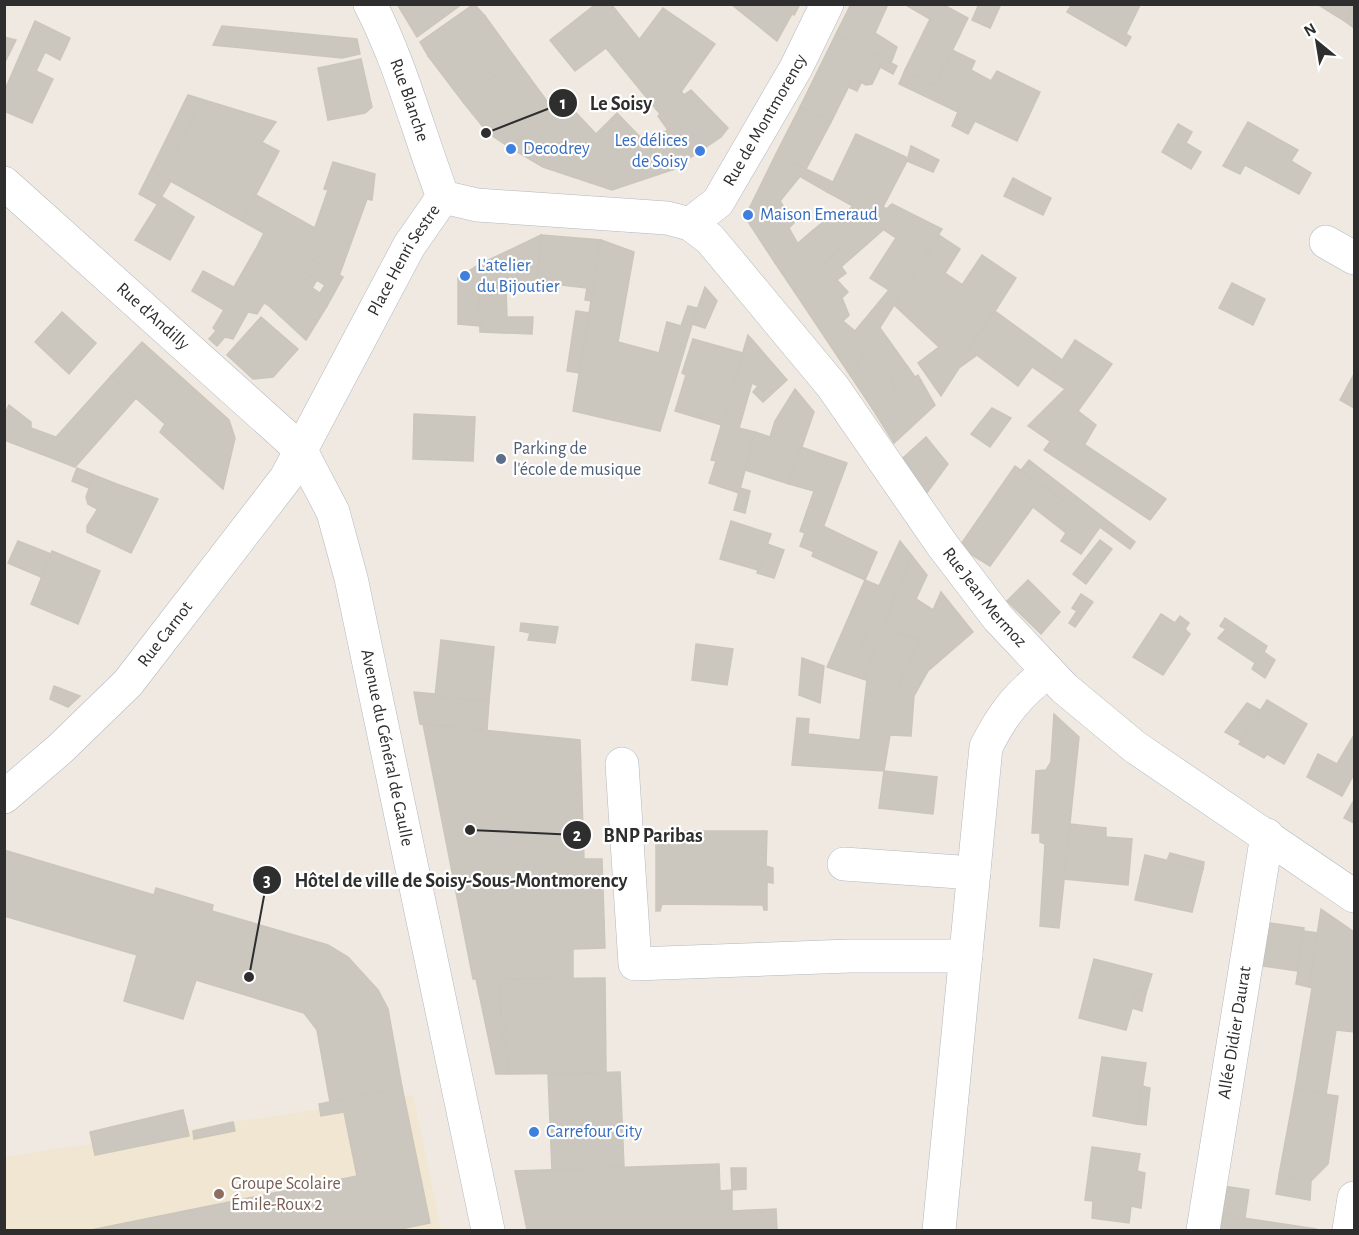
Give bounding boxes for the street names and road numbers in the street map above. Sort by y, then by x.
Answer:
street label: Rue de Montmorency [720,51,810,190]
street label: Rue Blanche [386,56,432,144]
street label: Place Henri Sestre [365,201,444,319]
street label: Rue d'Andilly [113,280,193,354]
street label: Rue Jean Mermoz [939,544,1030,651]
street label: Rue Carnot [135,598,196,670]
street label: Avenue du Général de Gaulle [357,648,416,848]
street label: Allée Didier Daurat [1215,965,1255,1100]

